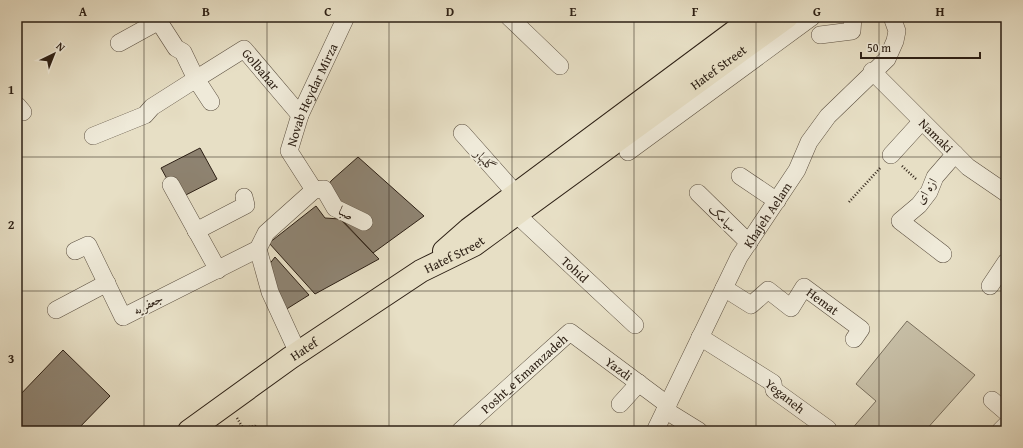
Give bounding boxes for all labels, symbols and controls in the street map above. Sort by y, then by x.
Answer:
text: A [79,2,88,21]
text: B [202,2,210,21]
text: C [324,2,332,21]
text: D [446,2,454,21]
text: E [570,2,577,21]
text: F [692,2,699,21]
text: G [813,2,821,21]
text: H [935,2,945,21]
north arrow [34,34,74,74]
scale bar [861,34,980,60]
text: N [53,38,69,55]
street label: Novab Heydar Mirza [281,39,342,149]
text: 50 m [867,39,891,56]
street label: Hatef Street [686,40,751,94]
street label: Golbahar [238,44,285,95]
text: 1 [8,80,14,99]
street label: Namaki [915,114,958,157]
street label: گلبهار [468,143,500,175]
street label: ازه ای [910,174,942,208]
street label: Khajeh Aelam [738,178,796,251]
street label: سیامک [705,200,741,236]
street label: صبا [335,201,357,225]
text: 2 [8,215,15,234]
street label: Hatef Street [421,231,489,278]
street label: Tohid [557,252,593,287]
street label: Hemat [803,283,843,320]
street label: جعفریه [130,288,166,320]
street label: Posht_e Emamzadeh [476,329,572,418]
street label: Hatef [286,332,323,365]
text: 3 [8,349,14,368]
street label: Yazdi [601,352,637,385]
street label: Yeganeh [761,374,810,418]

